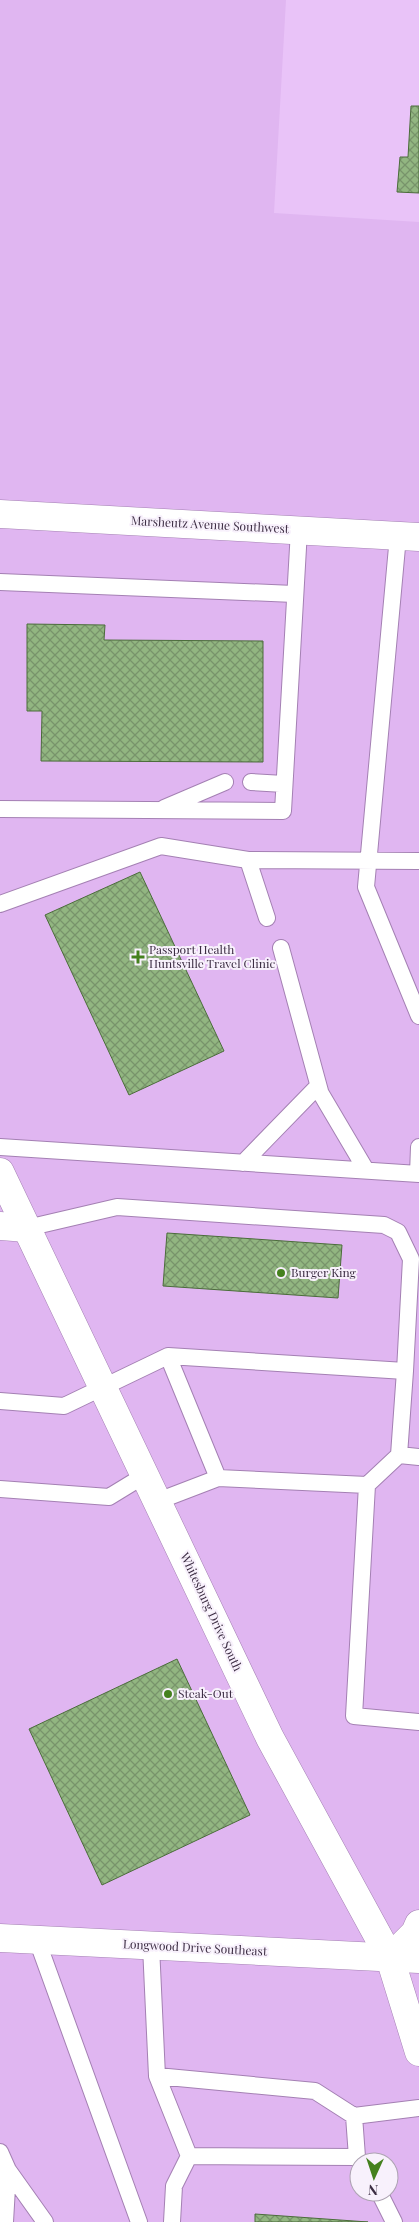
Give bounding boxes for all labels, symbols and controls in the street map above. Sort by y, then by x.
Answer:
street label: Marsheutz Avenue Southwest [131,512,290,536]
place label: Passport Health Huntsville Travel Clinic [149,941,275,971]
marker: Passport Health Huntsville Travel Clinic [131,950,145,964]
place label: Burger King [291,1264,357,1280]
marker: Burger King [275,1267,287,1279]
street label: Whitesburg Drive South [177,1549,246,1673]
place label: Steak-Out [178,1685,234,1701]
marker: Steak-Out [162,1688,174,1700]
street label: Longwood Drive Southeast [122,1935,268,1959]
north arrow [349,2152,399,2202]
text: N [368,2181,379,2200]

